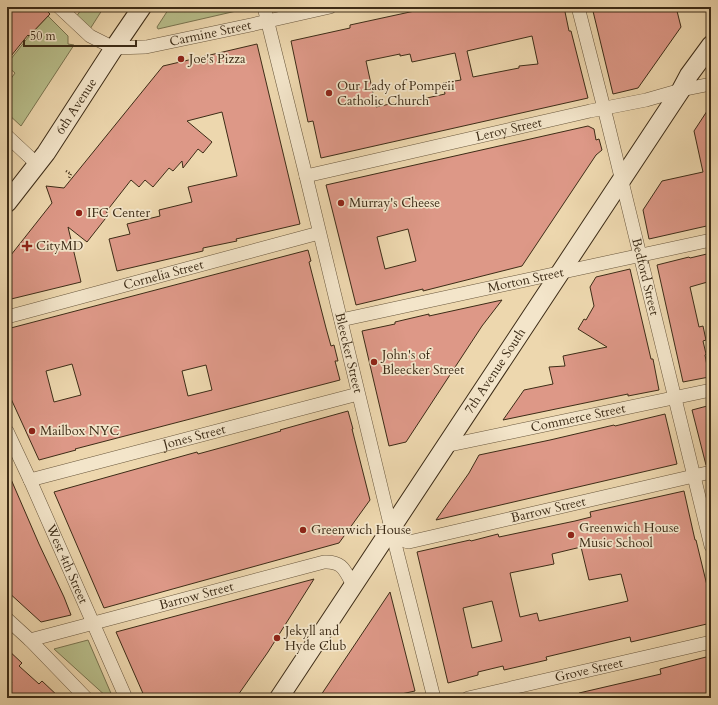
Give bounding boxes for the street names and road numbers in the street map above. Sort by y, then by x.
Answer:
street label: Carmine Street [168,16,253,51]
street label: 6th Avenue [51,75,101,138]
street label: Leroy Street [474,113,544,146]
street label: Bedford Street [627,236,663,317]
street label: Cornelia Street [121,255,206,294]
street label: Morton Street [486,263,565,297]
street label: Bleecker Street [330,311,367,395]
street label: 7th Avenue South [460,325,530,417]
street label: Commerce Street [529,399,627,437]
street label: Jones Street [159,420,228,454]
street label: Barrow Street [509,492,587,527]
street label: West 4th Street [41,521,92,607]
street label: Barrow Street [157,577,235,614]
street label: Grove Street [553,654,625,687]

